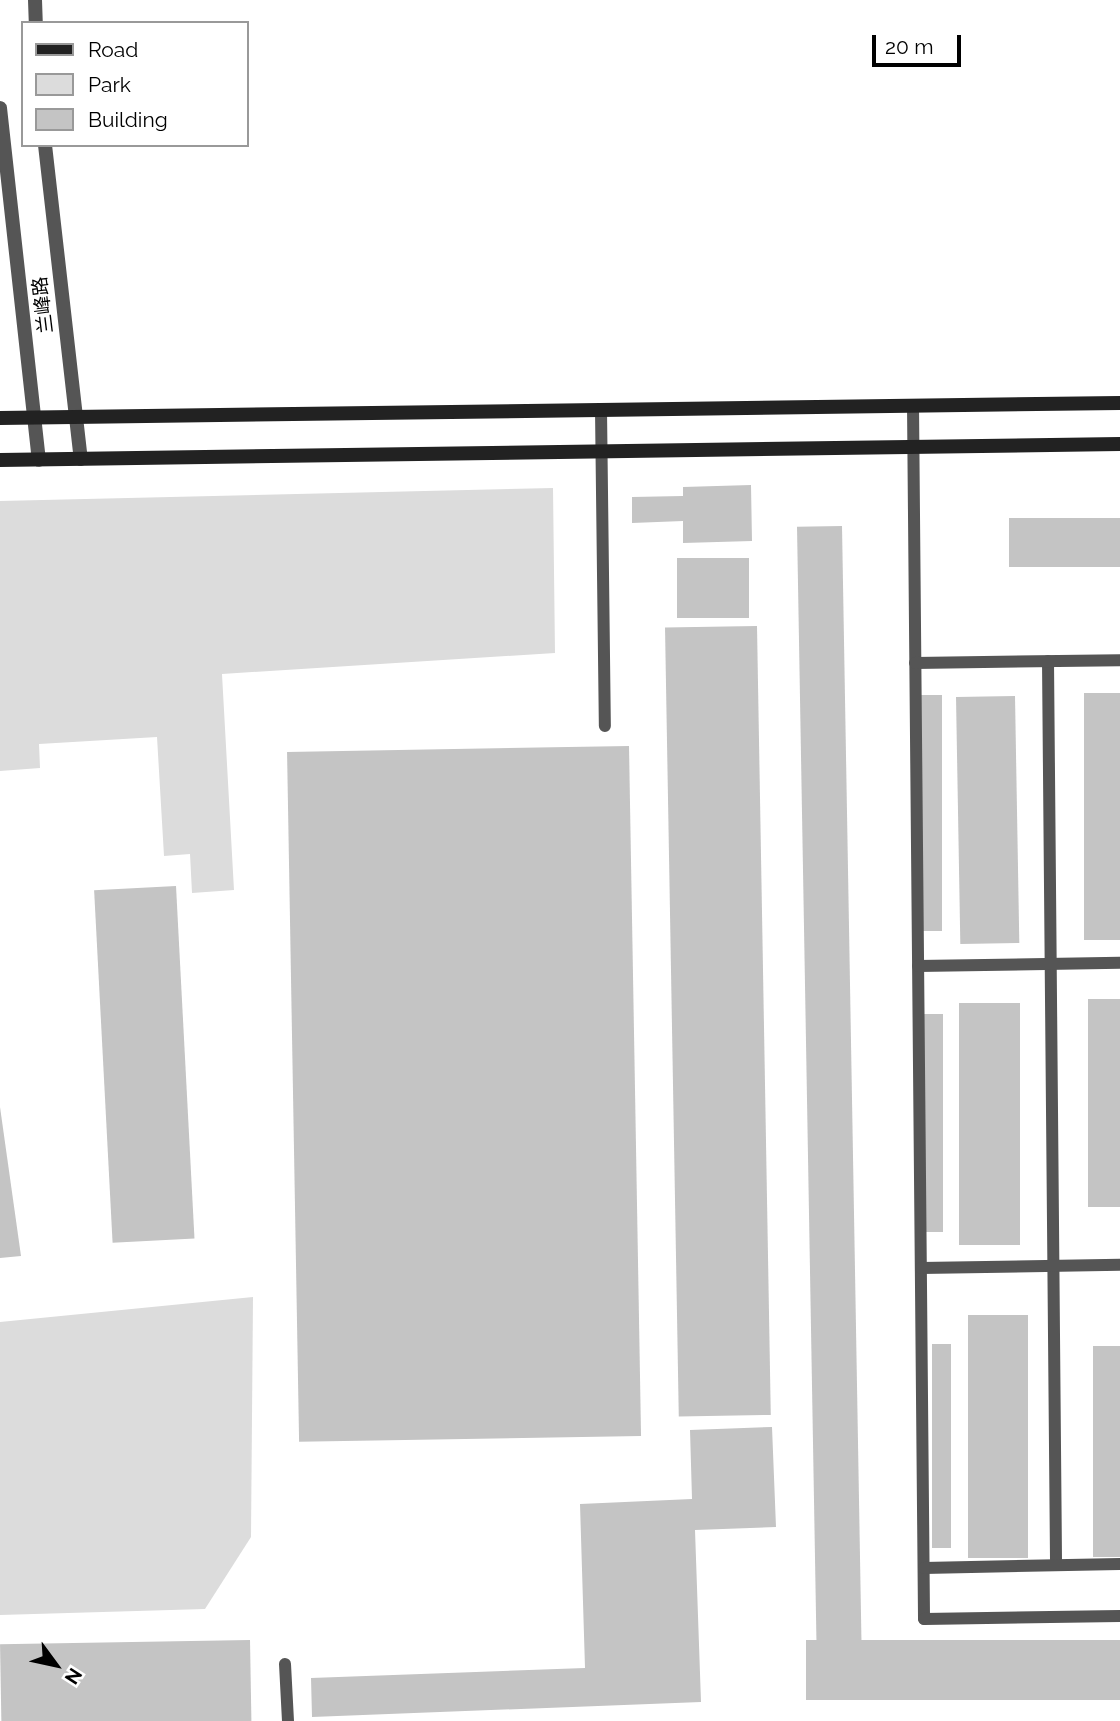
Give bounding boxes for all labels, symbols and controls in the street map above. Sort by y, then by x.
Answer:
legend [21,21,248,147]
scale bar [875,21,964,65]
text: 20 m [885,34,933,59]
text: Road [88,37,138,62]
text: Park [88,72,131,97]
text: Building [88,107,168,132]
street label: 兰峰路 [28,275,58,335]
north arrow [21,1630,91,1700]
text: N [60,1664,87,1689]

